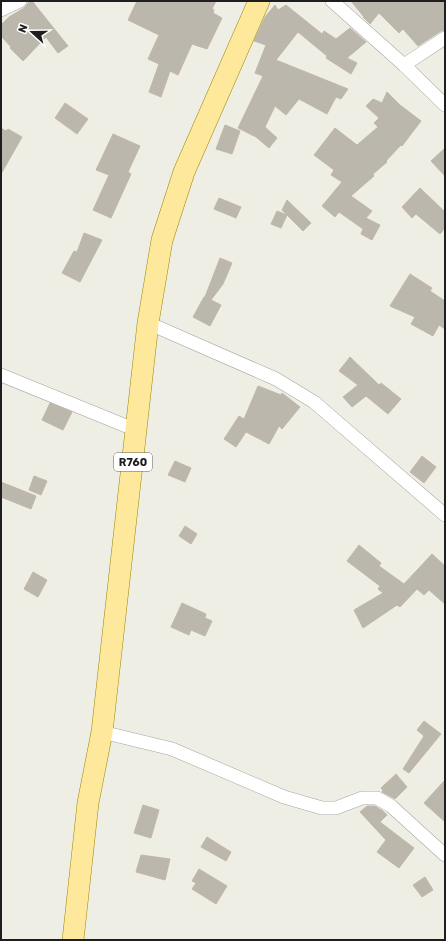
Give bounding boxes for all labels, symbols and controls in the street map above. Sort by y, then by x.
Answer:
north arrow [12,12,52,52]
text: N [16,22,31,35]
road number: R760 [114,453,152,471]

